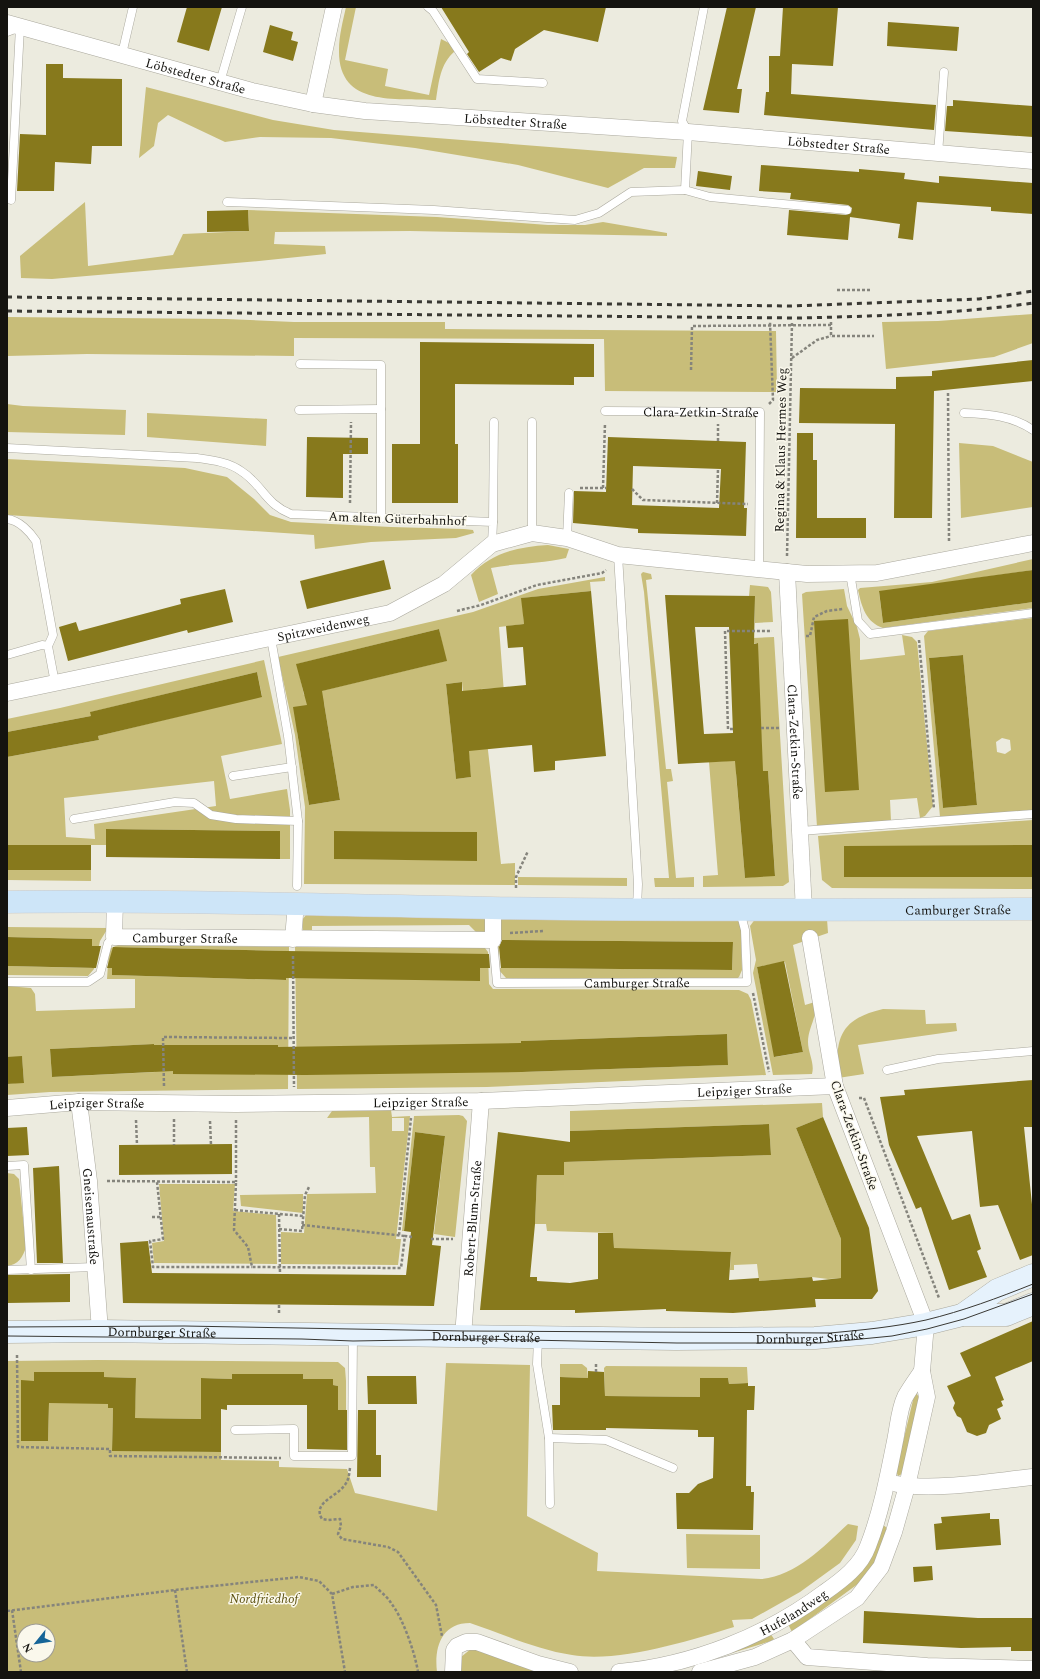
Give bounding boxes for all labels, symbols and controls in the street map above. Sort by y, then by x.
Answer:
street label: Löbstedter Straße [143,53,248,100]
street label: Löbstedter Straße [463,108,568,135]
street label: Löbstedter Straße [786,131,891,160]
street label: Regina & Klaus Hermes Weg [770,367,792,533]
street label: Clara-Zetkin-Straße [643,402,759,423]
street label: Am alten Güterbahnhof [328,507,467,531]
street label: Spitzweidenweg [276,609,371,647]
street label: Clara-Zetkin-Straße [782,683,807,800]
street label: Camburger Straße [905,900,1011,921]
street label: Camburger Straße [132,928,238,949]
street label: Camburger Straße [584,973,690,994]
street label: Clara-Zetkin-Straße [825,1078,883,1193]
street label: Leipziger Straße [696,1079,793,1103]
street label: Leipziger Straße [373,1092,469,1113]
street label: Leipziger Straße [48,1093,145,1115]
street label: Robert-Blum-Straße [459,1159,487,1277]
street label: Gneisenaustraße [76,1167,104,1265]
street label: Dornburger Straße [107,1322,216,1344]
street label: Dornburger Straße [755,1325,865,1349]
street label: Dornburger Straße [431,1327,540,1348]
street label: Hufelandweg [756,1584,832,1641]
park label: Nordfriedhof [229,1589,300,1609]
north arrow [16,1623,56,1663]
text: N [18,1640,37,1656]

